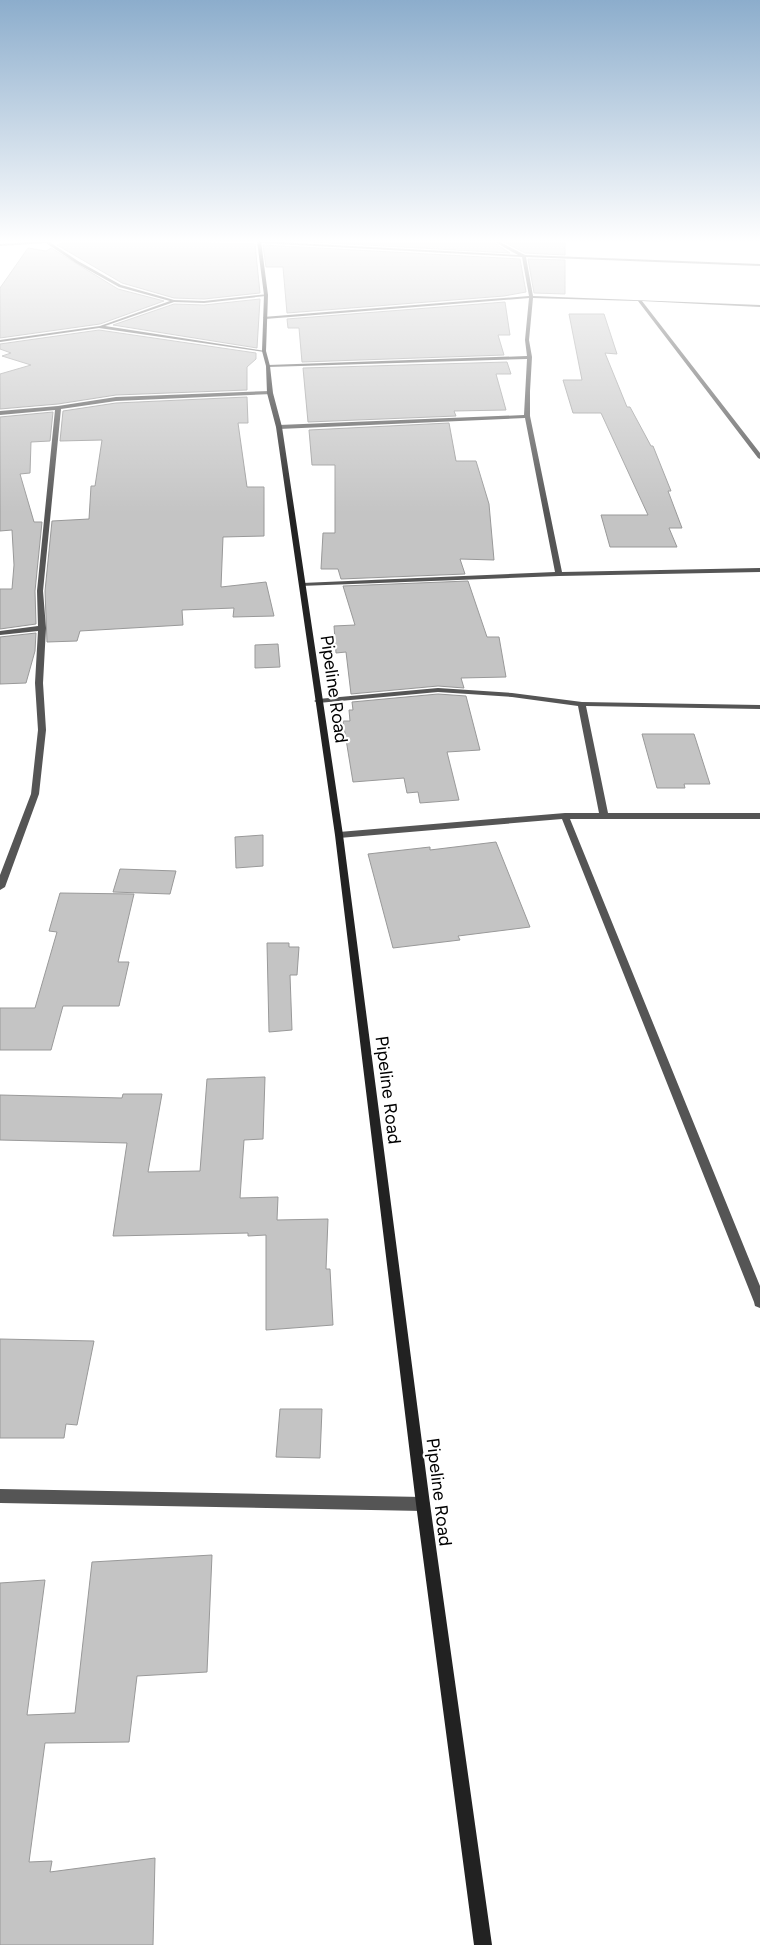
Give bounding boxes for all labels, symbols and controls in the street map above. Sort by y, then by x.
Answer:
street label: Pipeline Road [316,634,352,744]
street label: Pipeline Road [370,1035,406,1145]
street label: Pipeline Road [421,1437,457,1547]

